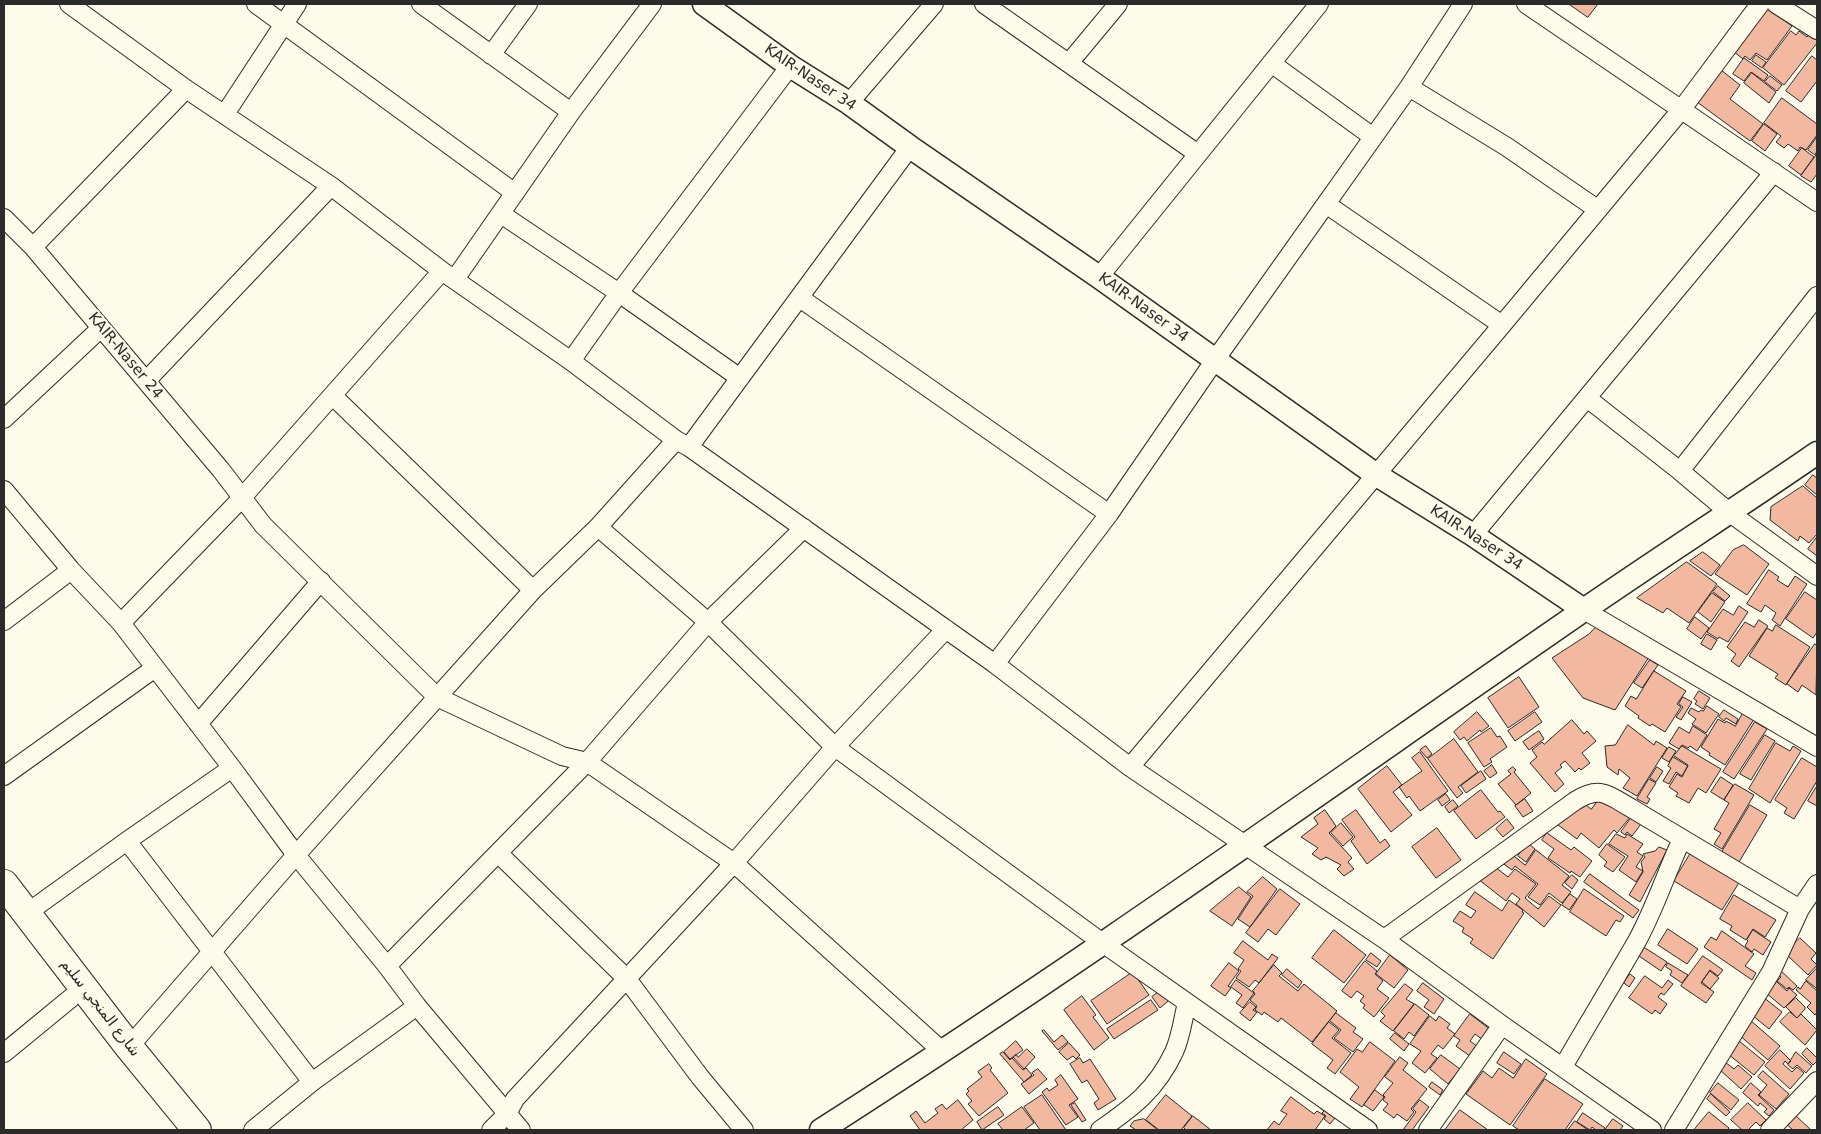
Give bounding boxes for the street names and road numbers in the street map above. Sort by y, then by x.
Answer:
street label: KAIR-Naser 34 [761,41,859,115]
street label: KAIR-Naser 34 [1094,269,1192,347]
street label: KAIR-Naser 24 [84,309,166,403]
street label: KAIR-Naser 34 [1426,501,1526,575]
street label: شارع المنجي سليم [56,956,144,1060]

